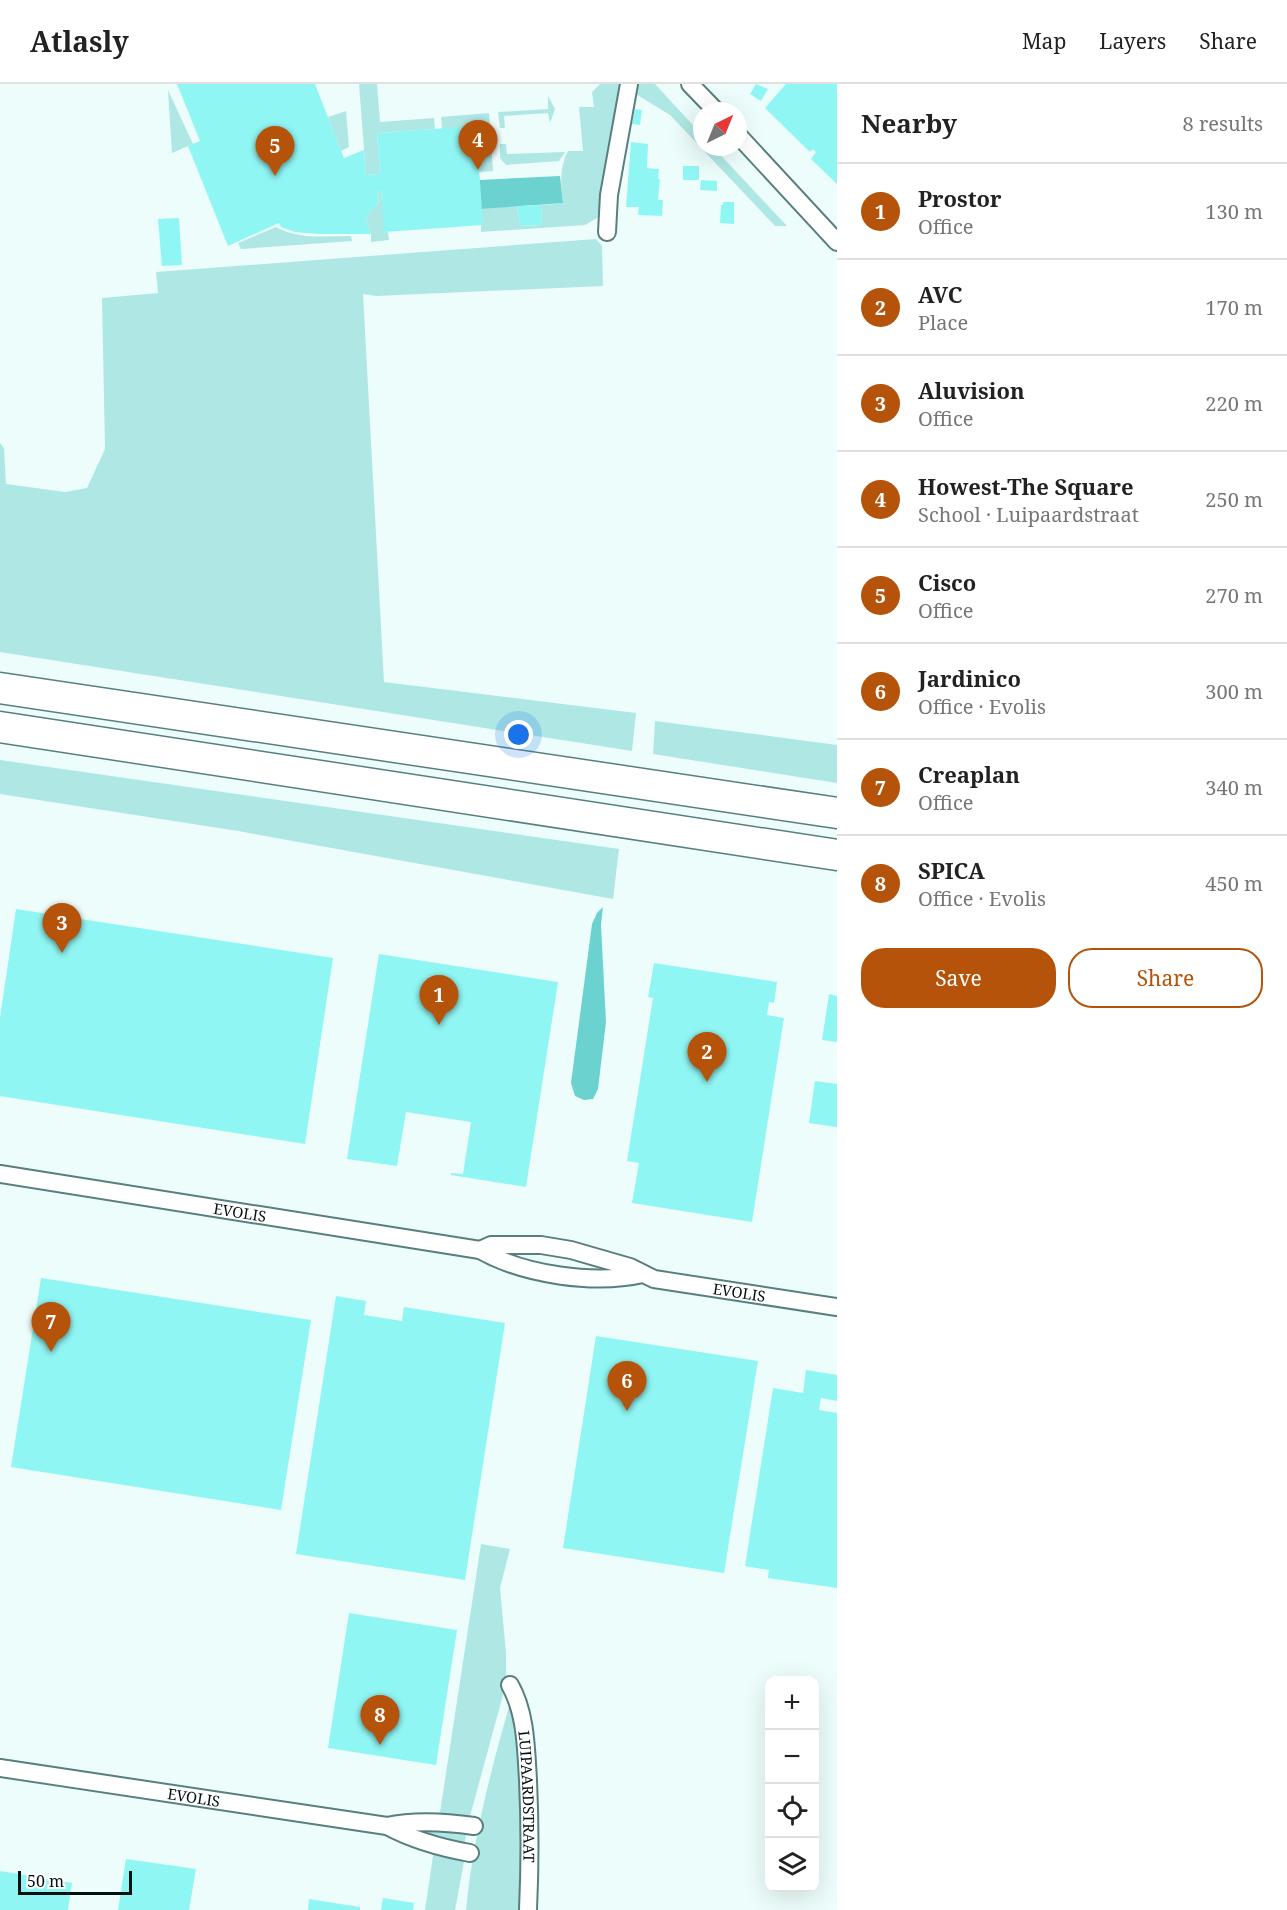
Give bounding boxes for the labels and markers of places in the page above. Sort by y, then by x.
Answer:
pin: 4 [458,120,498,170]
pin: 5 [256,126,294,176]
pin: 3 [42,904,82,953]
pin: 1 [420,976,458,1025]
pin: 2 [688,1032,726,1082]
pin: 7 [32,1302,70,1352]
pin: 6 [608,1362,646,1411]
pin: 8 [360,1696,400,1745]

